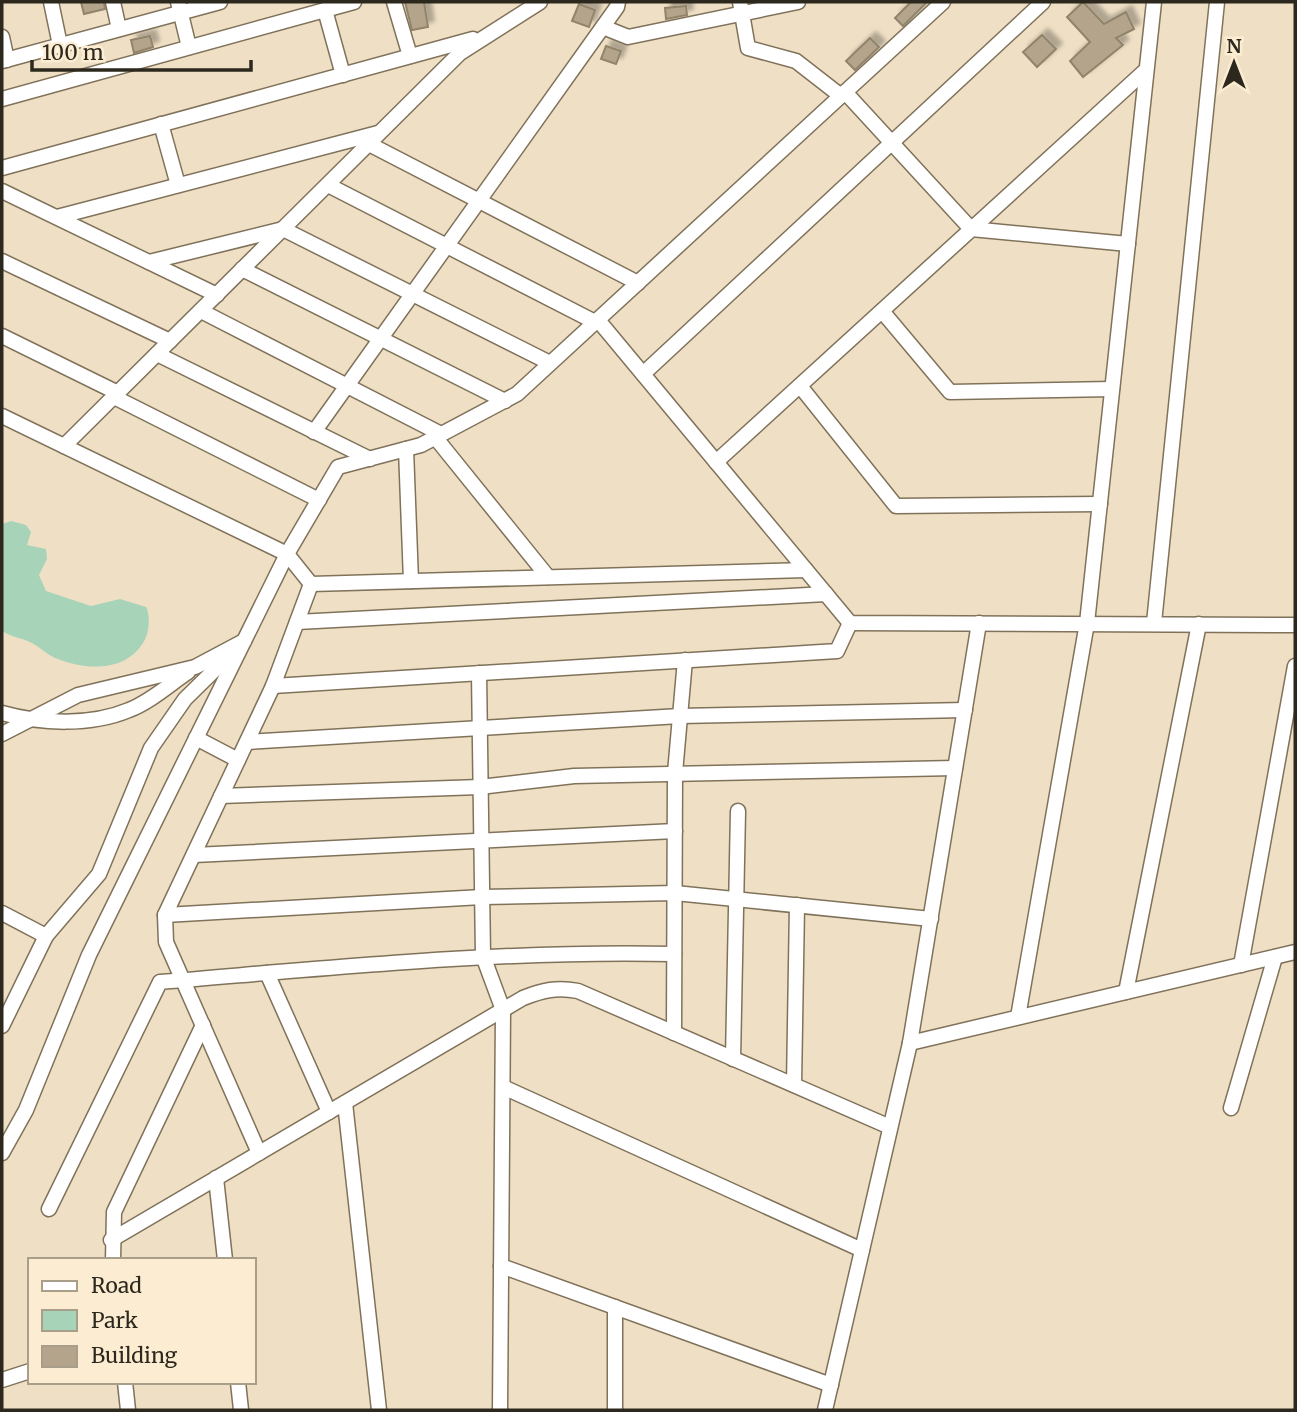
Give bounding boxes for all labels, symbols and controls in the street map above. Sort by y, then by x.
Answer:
scale bar [32,28,250,72]
north arrow [1199,28,1269,98]
text: N [1226,34,1242,58]
text: 100 m [42,39,104,66]
legend [28,1258,256,1384]
text: Road [91,1272,142,1299]
text: Park [91,1307,138,1334]
text: Building [91,1342,178,1369]

